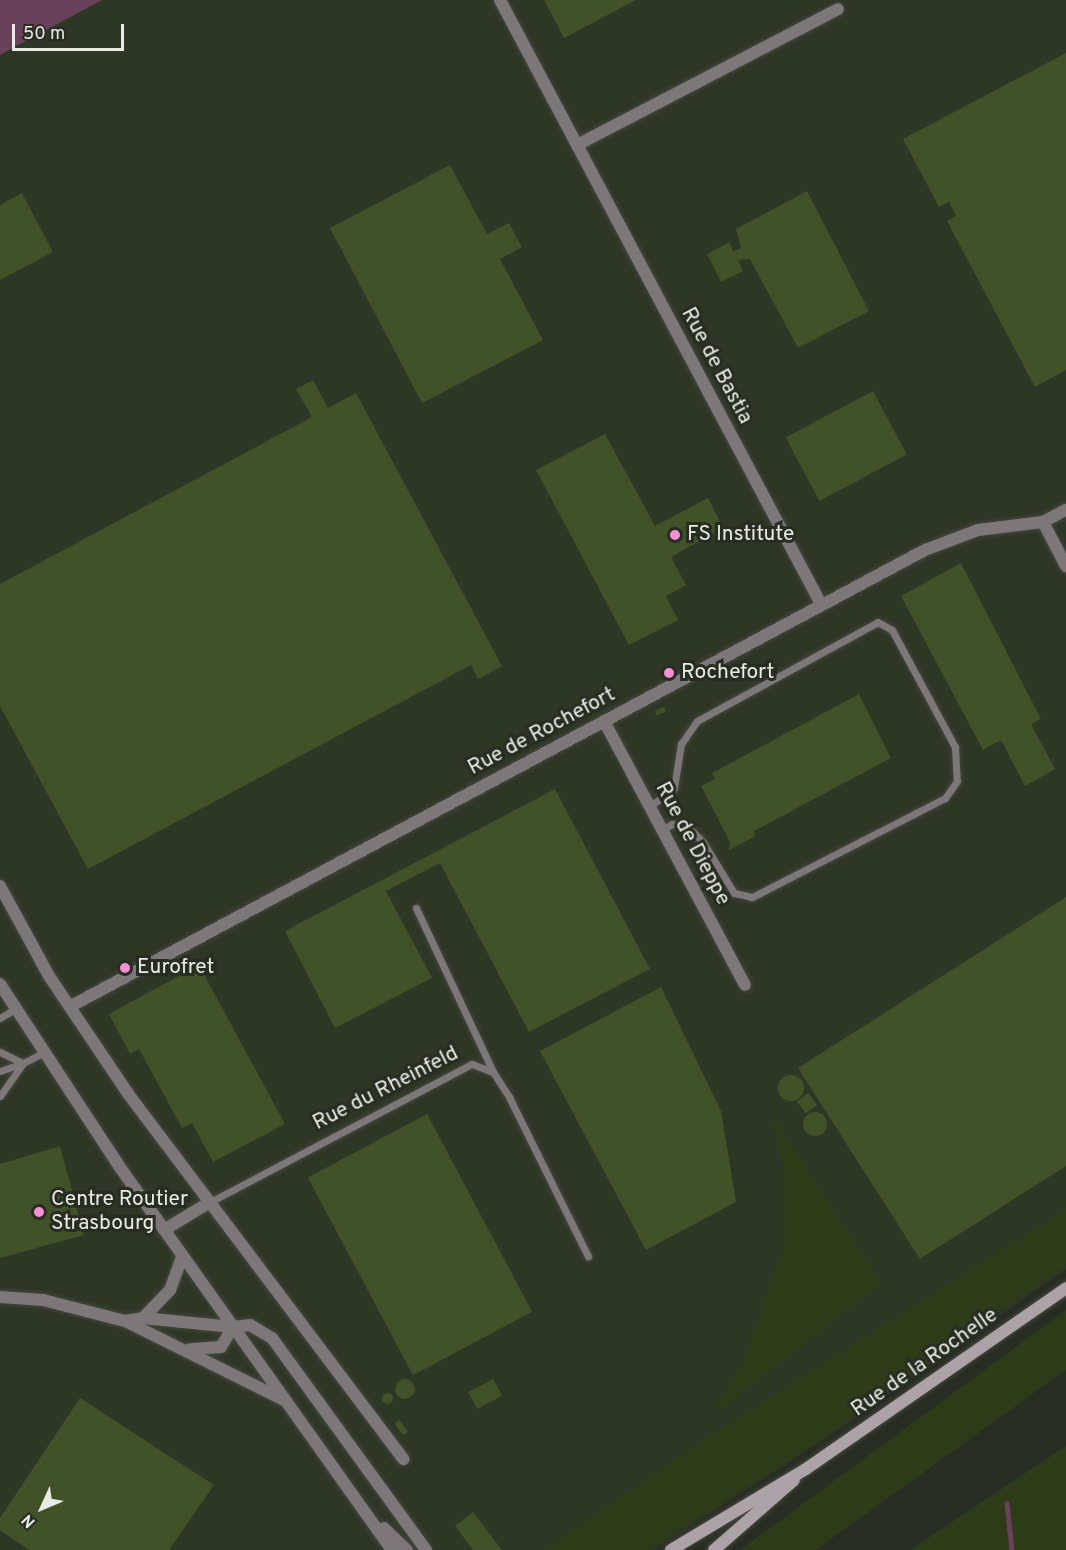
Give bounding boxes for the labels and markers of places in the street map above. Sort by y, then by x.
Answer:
place label: FS Institute [687,522,794,548]
marker: FS Institute [668,528,682,542]
place label: Rochefort [681,660,775,686]
marker: Rochefort [662,666,676,680]
place label: Eurofret [137,955,214,981]
marker: Eurofret [118,961,132,975]
place label: Centre Routier Strasbourg [51,1187,188,1237]
marker: Centre Routier Strasbourg [32,1205,46,1219]

